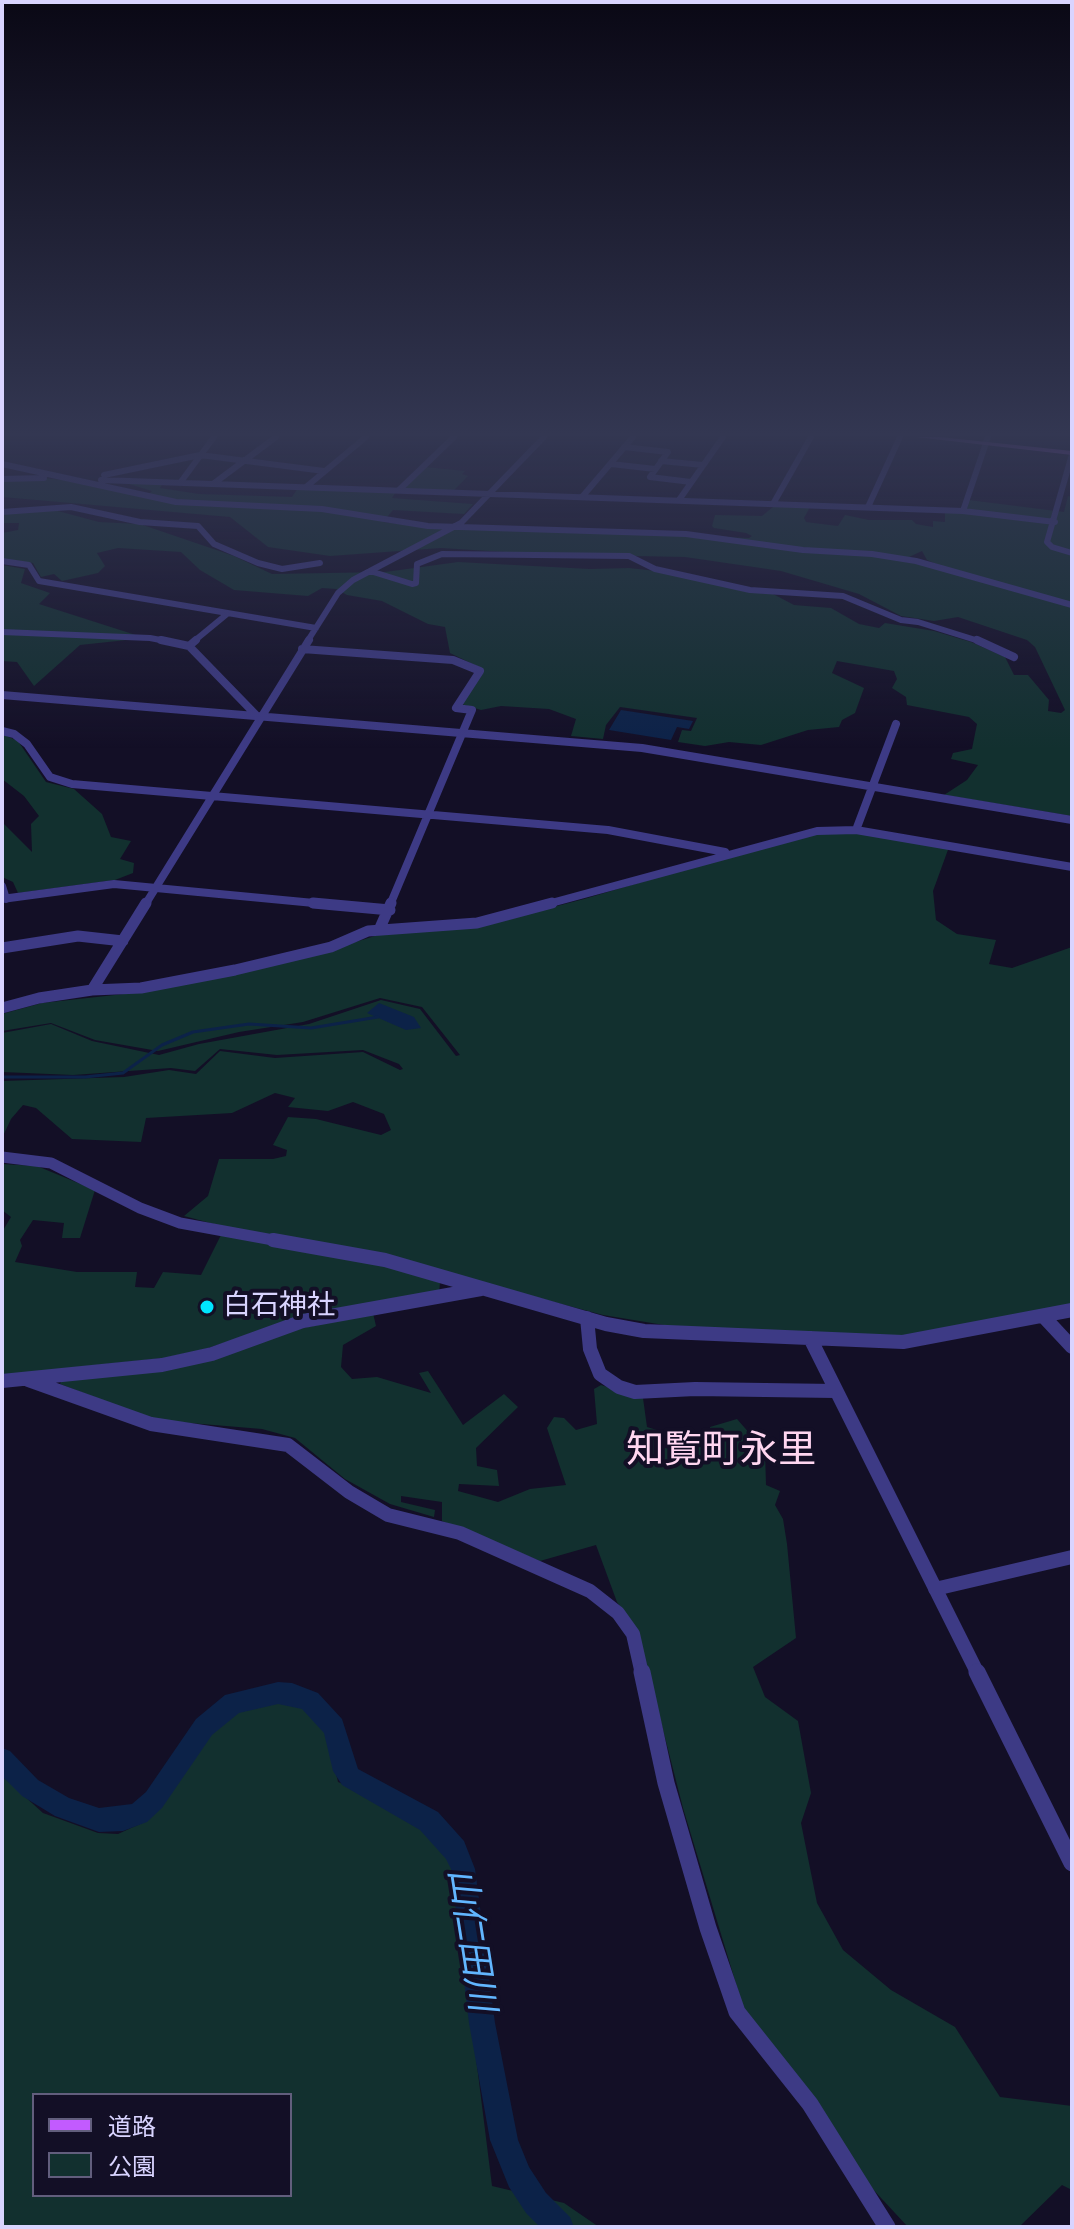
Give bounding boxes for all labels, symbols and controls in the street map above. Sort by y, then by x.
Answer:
place label: 白石神社 [223,1290,335,1324]
marker: 白石神社 [198,1298,216,1316]
district label: 知覧町永里 [626,1430,816,1476]
water label: 山仁田川 [436,1866,502,2014]
legend [32,2093,292,2197]
text: 道路 [108,2111,156,2143]
text: 公園 [108,2151,156,2183]

